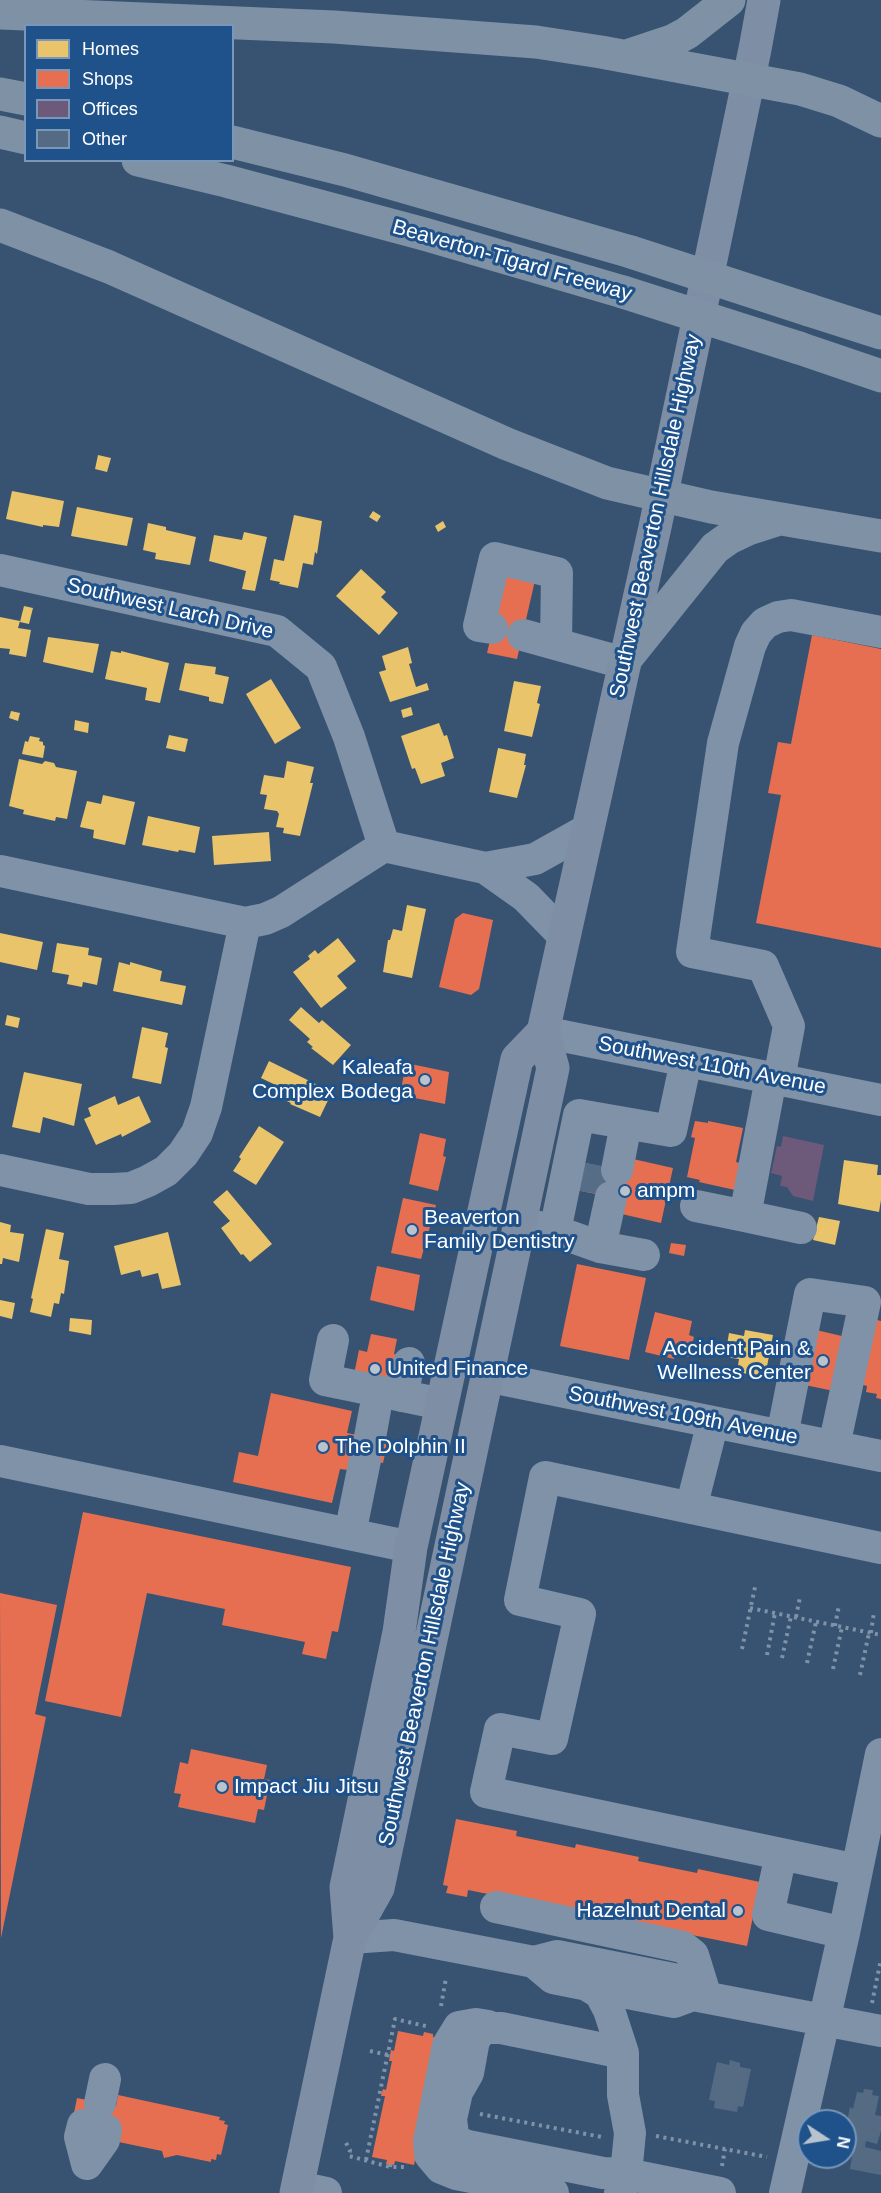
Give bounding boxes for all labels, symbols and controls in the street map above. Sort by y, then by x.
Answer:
legend [24,24,234,162]
text: Homes [82,39,139,59]
text: Shops [82,69,133,89]
text: Offices [82,99,138,119]
text: Other [82,129,127,149]
street label: Beaverton-Tigard Freeway [389,215,635,307]
street label: Southwest Beaverton Hillsdale Highway [605,332,707,700]
street label: Southwest Larch Drive [64,573,276,645]
street label: Southwest 110th Avenue [596,1032,828,1100]
place label: Kaleafa Complex Bodega [252,1055,413,1105]
marker: Kaleafa Complex Bodega [418,1073,432,1087]
place label: ampm [637,1178,695,1204]
marker: ampm [618,1184,632,1198]
place label: Beaverton Family Dentistry [424,1205,575,1255]
marker: Beaverton Family Dentistry [405,1223,419,1237]
place label: Accident Pain & Wellness Center [657,1336,811,1386]
marker: Accident Pain & Wellness Center [816,1354,830,1368]
place label: United Finance [387,1356,528,1382]
marker: United Finance [368,1362,382,1376]
street label: Southwest 109th Avenue [566,1381,800,1451]
place label: The Dolphin II [335,1434,466,1460]
marker: The Dolphin II [316,1440,330,1454]
street label: Southwest Beaverton Hillsdale Highway [374,1480,476,1848]
place label: Impact Jiu Jitsu [234,1774,379,1800]
marker: Impact Jiu Jitsu [215,1780,229,1794]
place label: Hazelnut Dental [577,1898,726,1924]
marker: Hazelnut Dental [731,1904,745,1918]
north arrow [797,2109,857,2169]
text: N [834,2135,853,2150]

